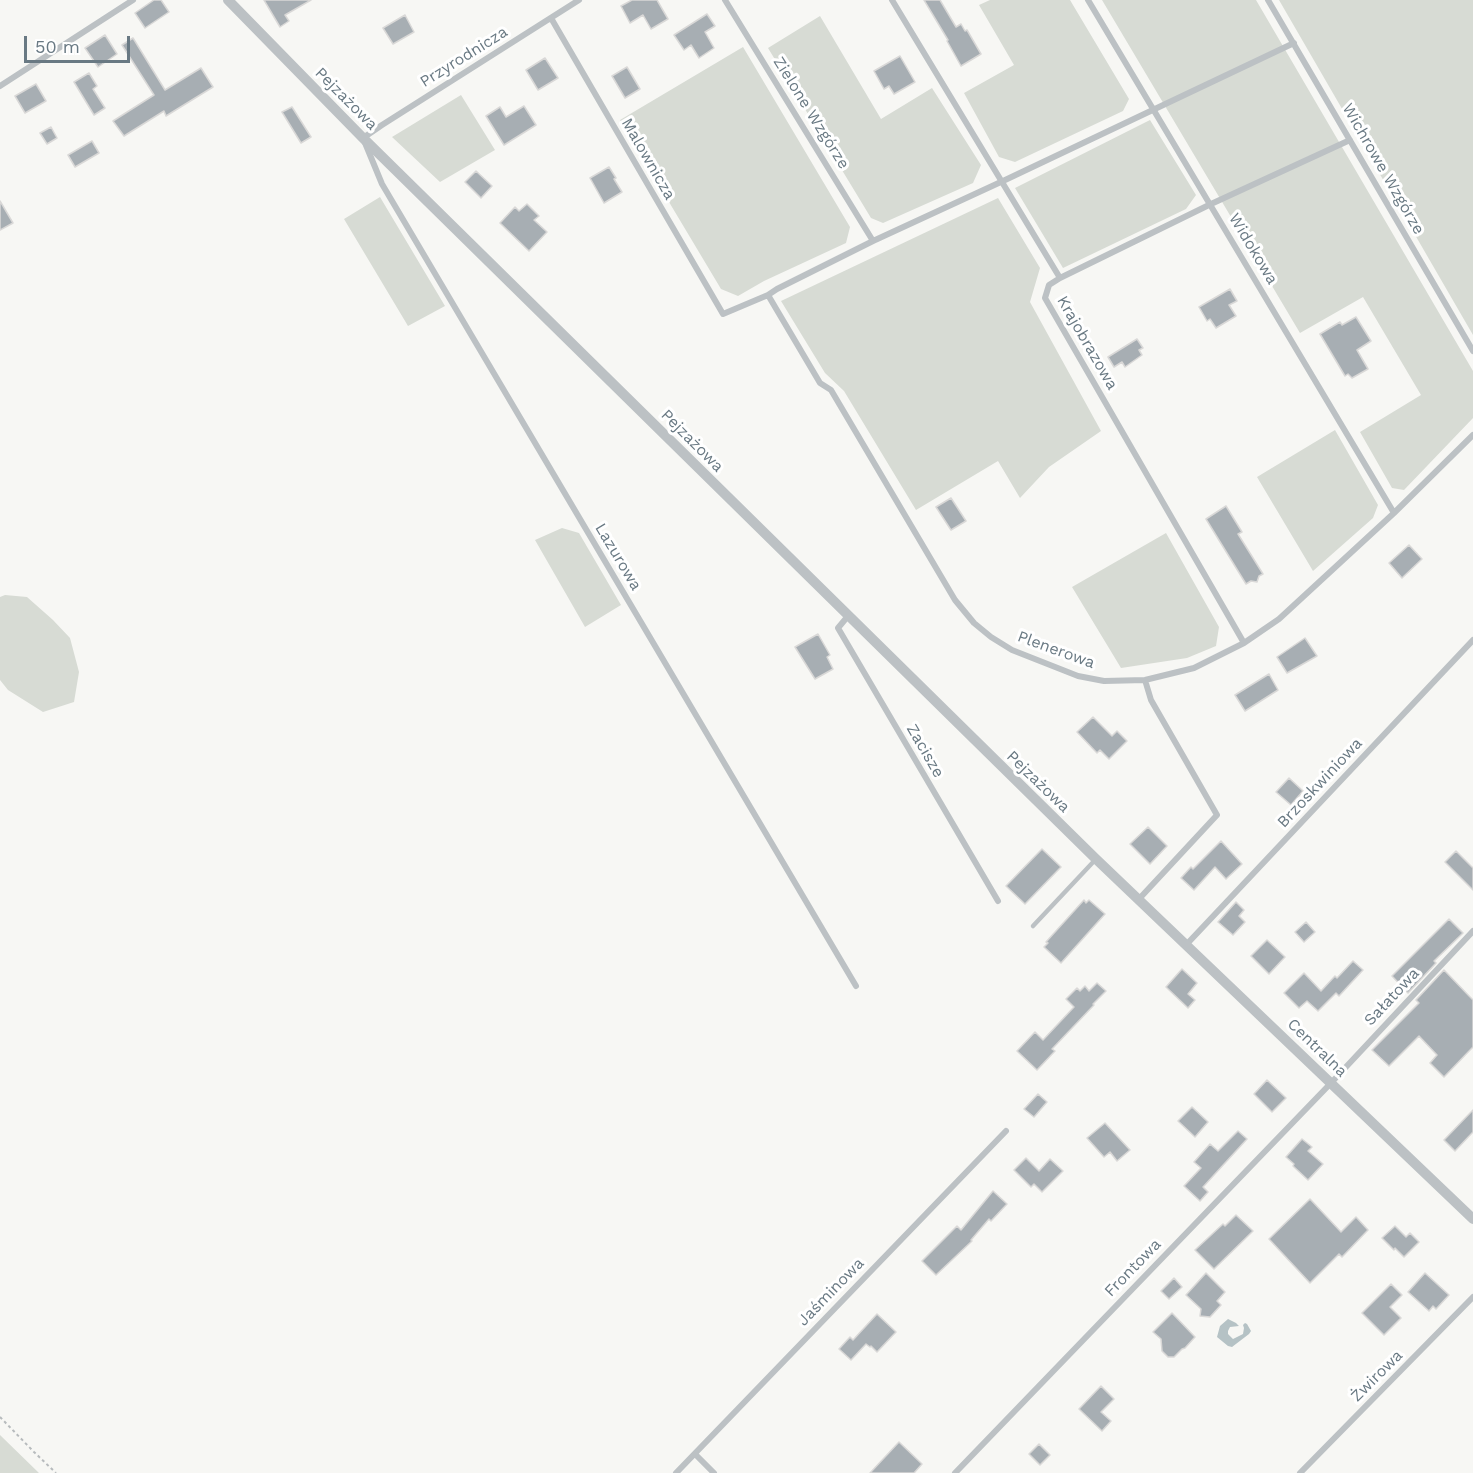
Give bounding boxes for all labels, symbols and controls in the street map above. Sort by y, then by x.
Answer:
street label: Przyrodnicza [417,22,511,92]
scale bar [27,24,134,62]
text: 50 m [35,36,80,57]
street label: Zielone Wzgórze [769,53,853,173]
street label: Pejzażowa [311,64,381,134]
street label: Wichrowe Wzgórze [1338,100,1428,238]
street label: Malownicza [617,115,679,203]
street label: Widokowa [1224,210,1282,288]
street label: Krajobrazowa [1052,293,1122,393]
street label: Pejzażowa [657,406,727,476]
street label: Lazurowa [590,520,646,594]
street label: Plenerowa [1015,627,1097,673]
street label: Zacisze [902,721,948,781]
street label: Brzoskwiniowa [1273,734,1367,832]
street label: Pejzażowa [1002,747,1074,817]
street label: Sałatowa [1360,964,1424,1030]
street label: Centralna [1283,1015,1351,1081]
street label: Frontowa [1101,1235,1165,1301]
street label: Jaśminowa [794,1254,868,1330]
street label: Żwirowa [1347,1346,1407,1406]

